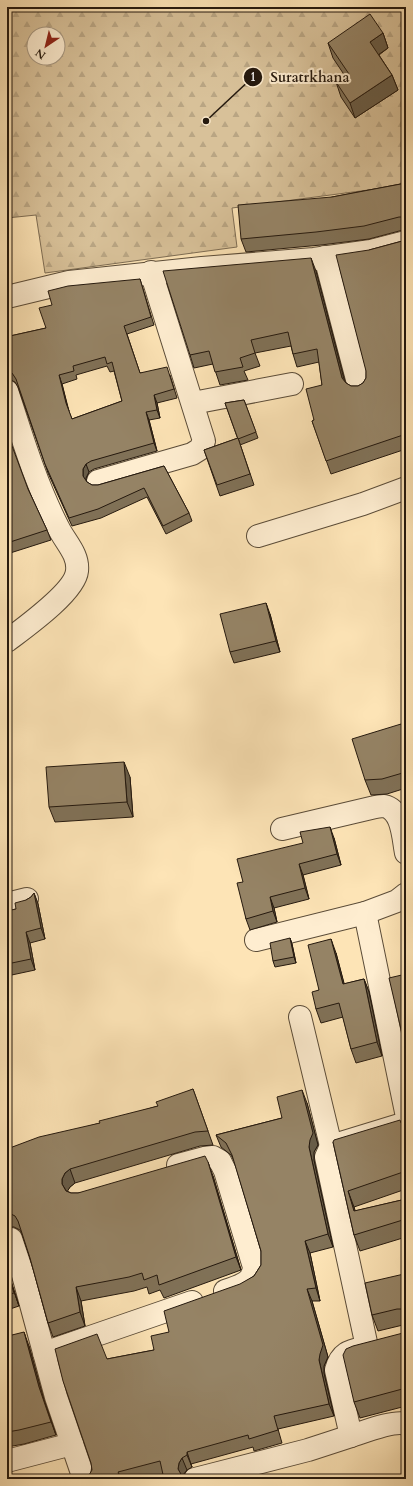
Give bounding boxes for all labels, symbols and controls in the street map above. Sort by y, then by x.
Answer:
north arrow [26,26,66,66]
text: N [32,45,49,63]
callout: Suratrkhana [243,64,358,90]
text: Suratrkhana [270,68,350,87]
text: 1 [250,69,256,85]

